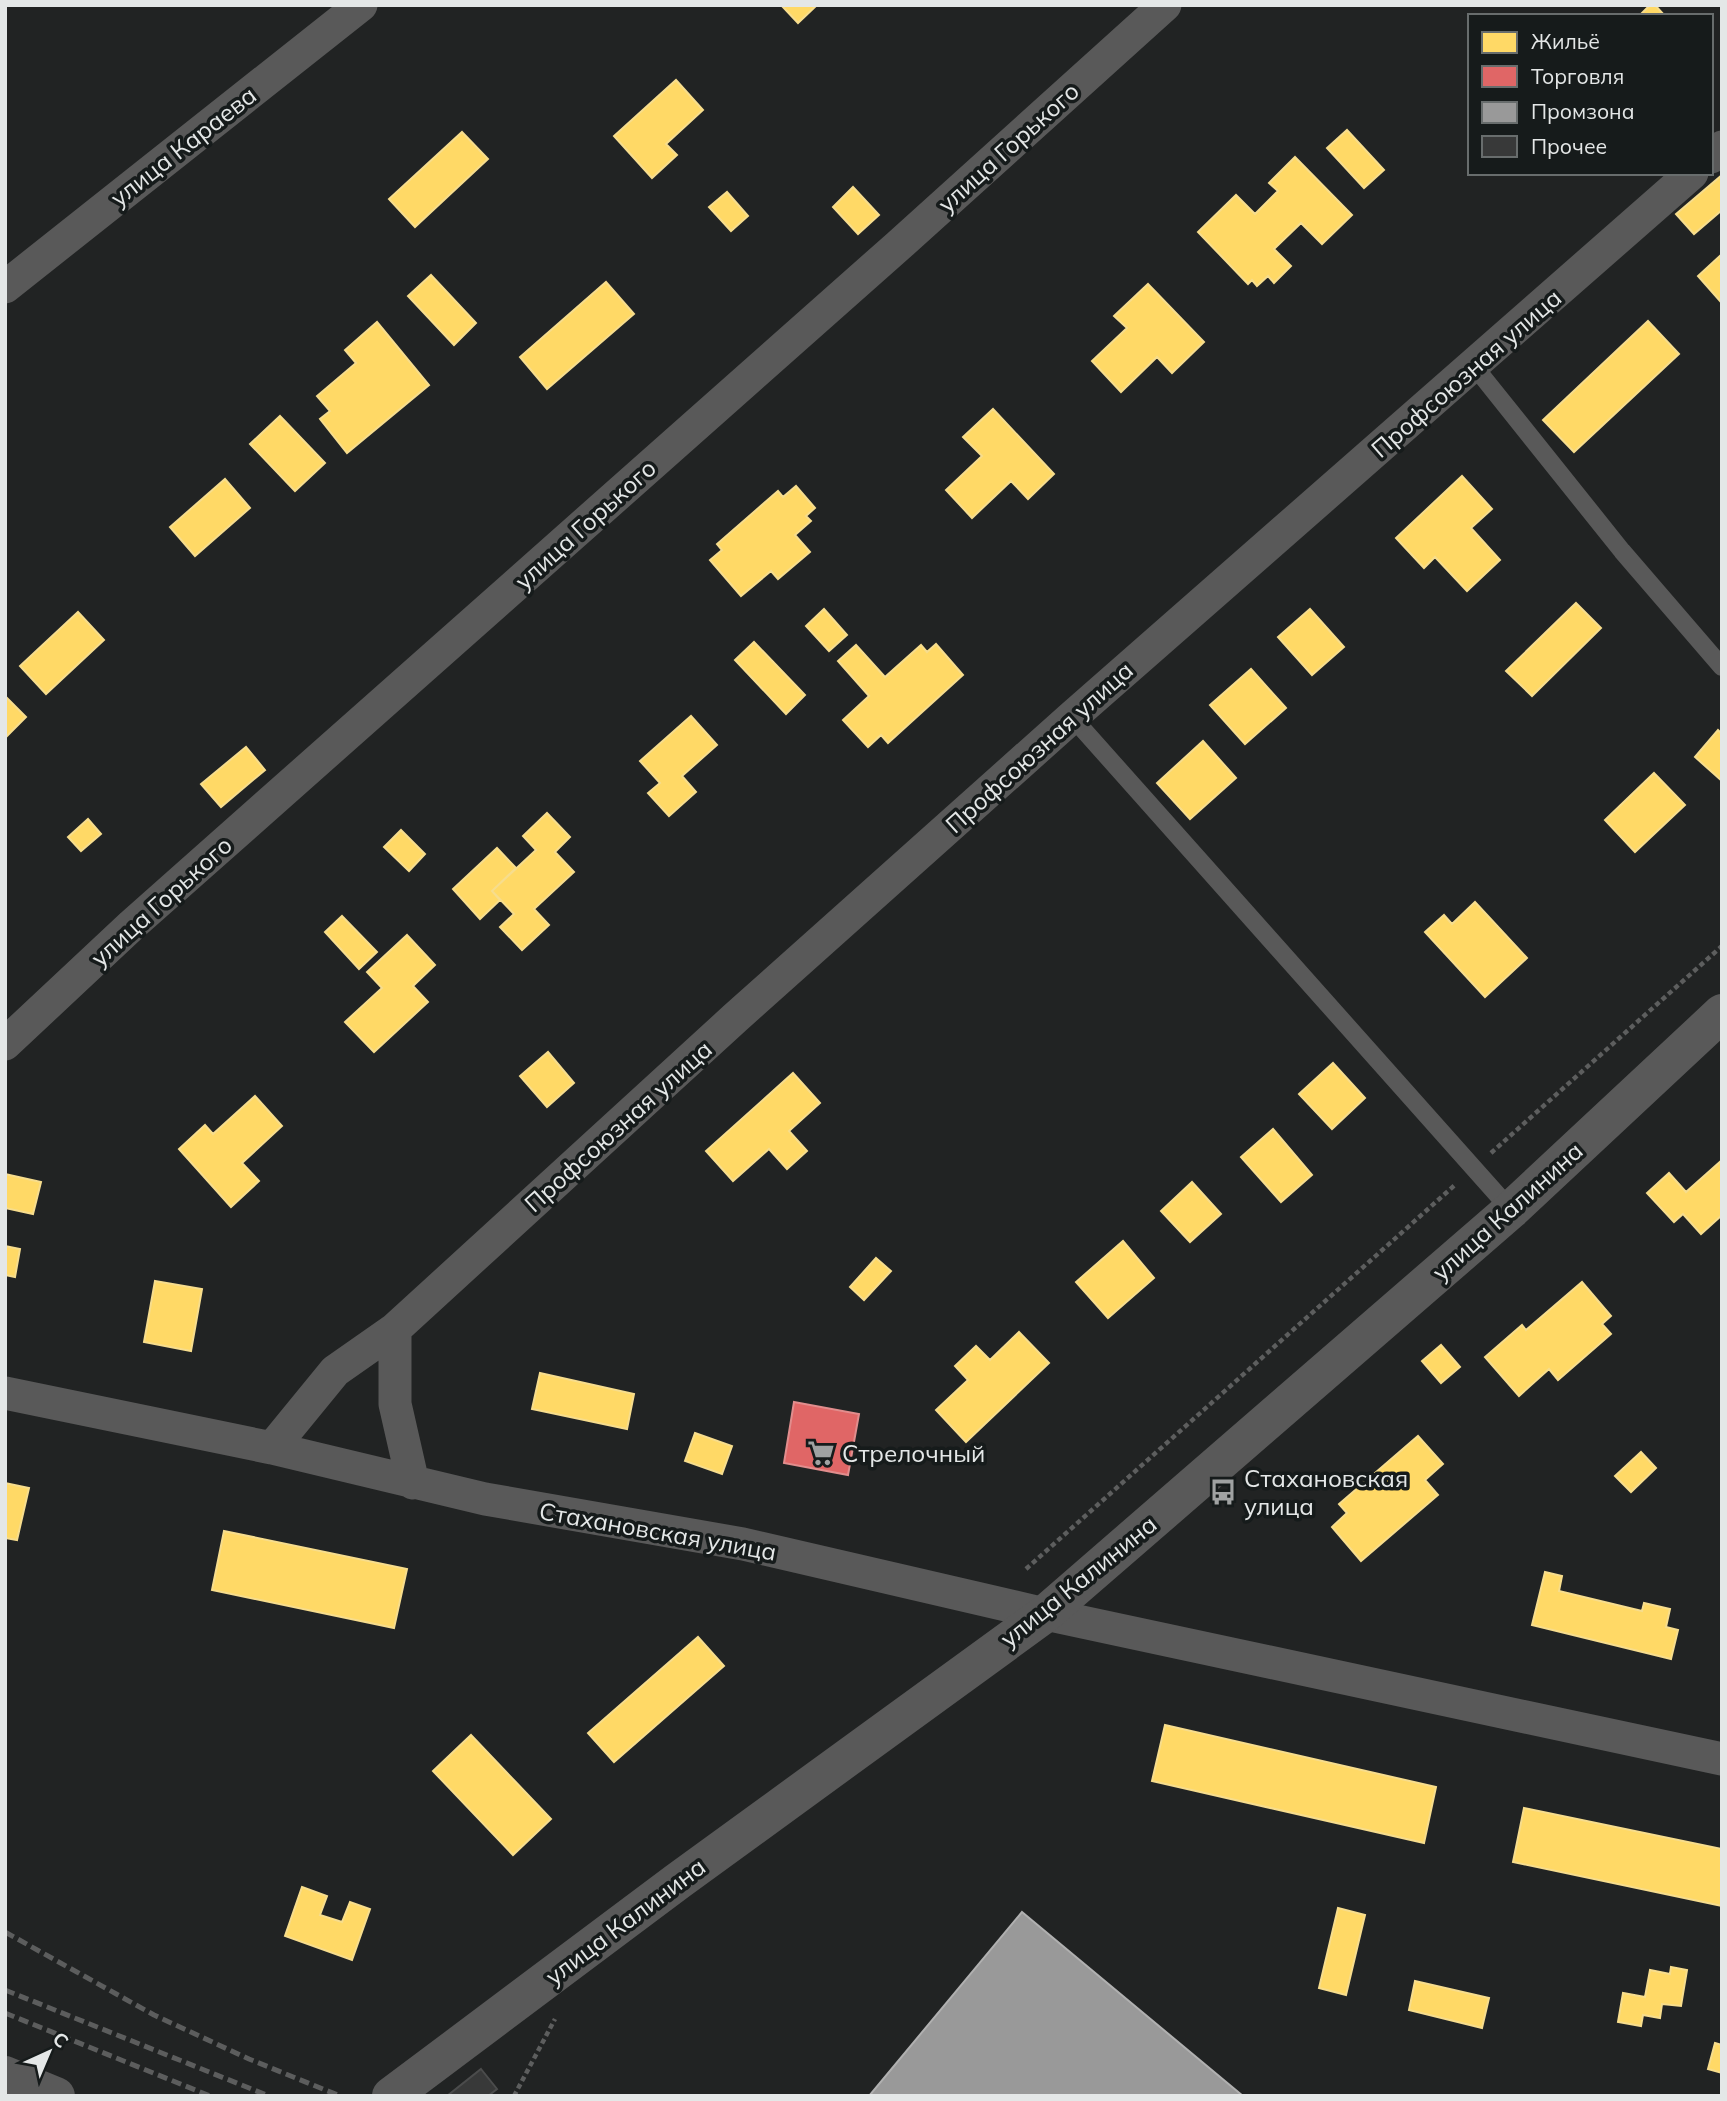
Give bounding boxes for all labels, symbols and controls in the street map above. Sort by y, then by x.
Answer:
legend [1468,14,1713,175]
text: Жильё [1531,28,1600,54]
text: Торговля [1531,63,1624,89]
street label: улица Горького [931,76,1085,218]
street label: улица Караева [104,80,262,212]
text: Промзона [1531,98,1634,124]
text: Прочее [1531,133,1607,159]
street label: Профсоюзная улица [1365,282,1567,464]
street label: улица Горького [508,453,662,595]
street label: Профсоюзная улица [939,655,1139,839]
street label: улица Горького [84,830,238,972]
street label: Профсоюзная улица [518,1034,718,1218]
street label: улица Калинина [1425,1135,1589,1287]
supermarket icon: Стрелочный [806,1438,836,1468]
place label: Стрелочный [842,1438,985,1468]
place label: Стахановская улица [1244,1463,1408,1521]
bus stop icon: Стахановская улица [1208,1477,1238,1507]
street label: Стахановская улица [537,1495,779,1567]
street label: улица Калинина [994,1509,1162,1653]
street label: улица Калинина [539,1851,711,1991]
north arrow [14,2017,84,2087]
text: С [48,2027,74,2053]

